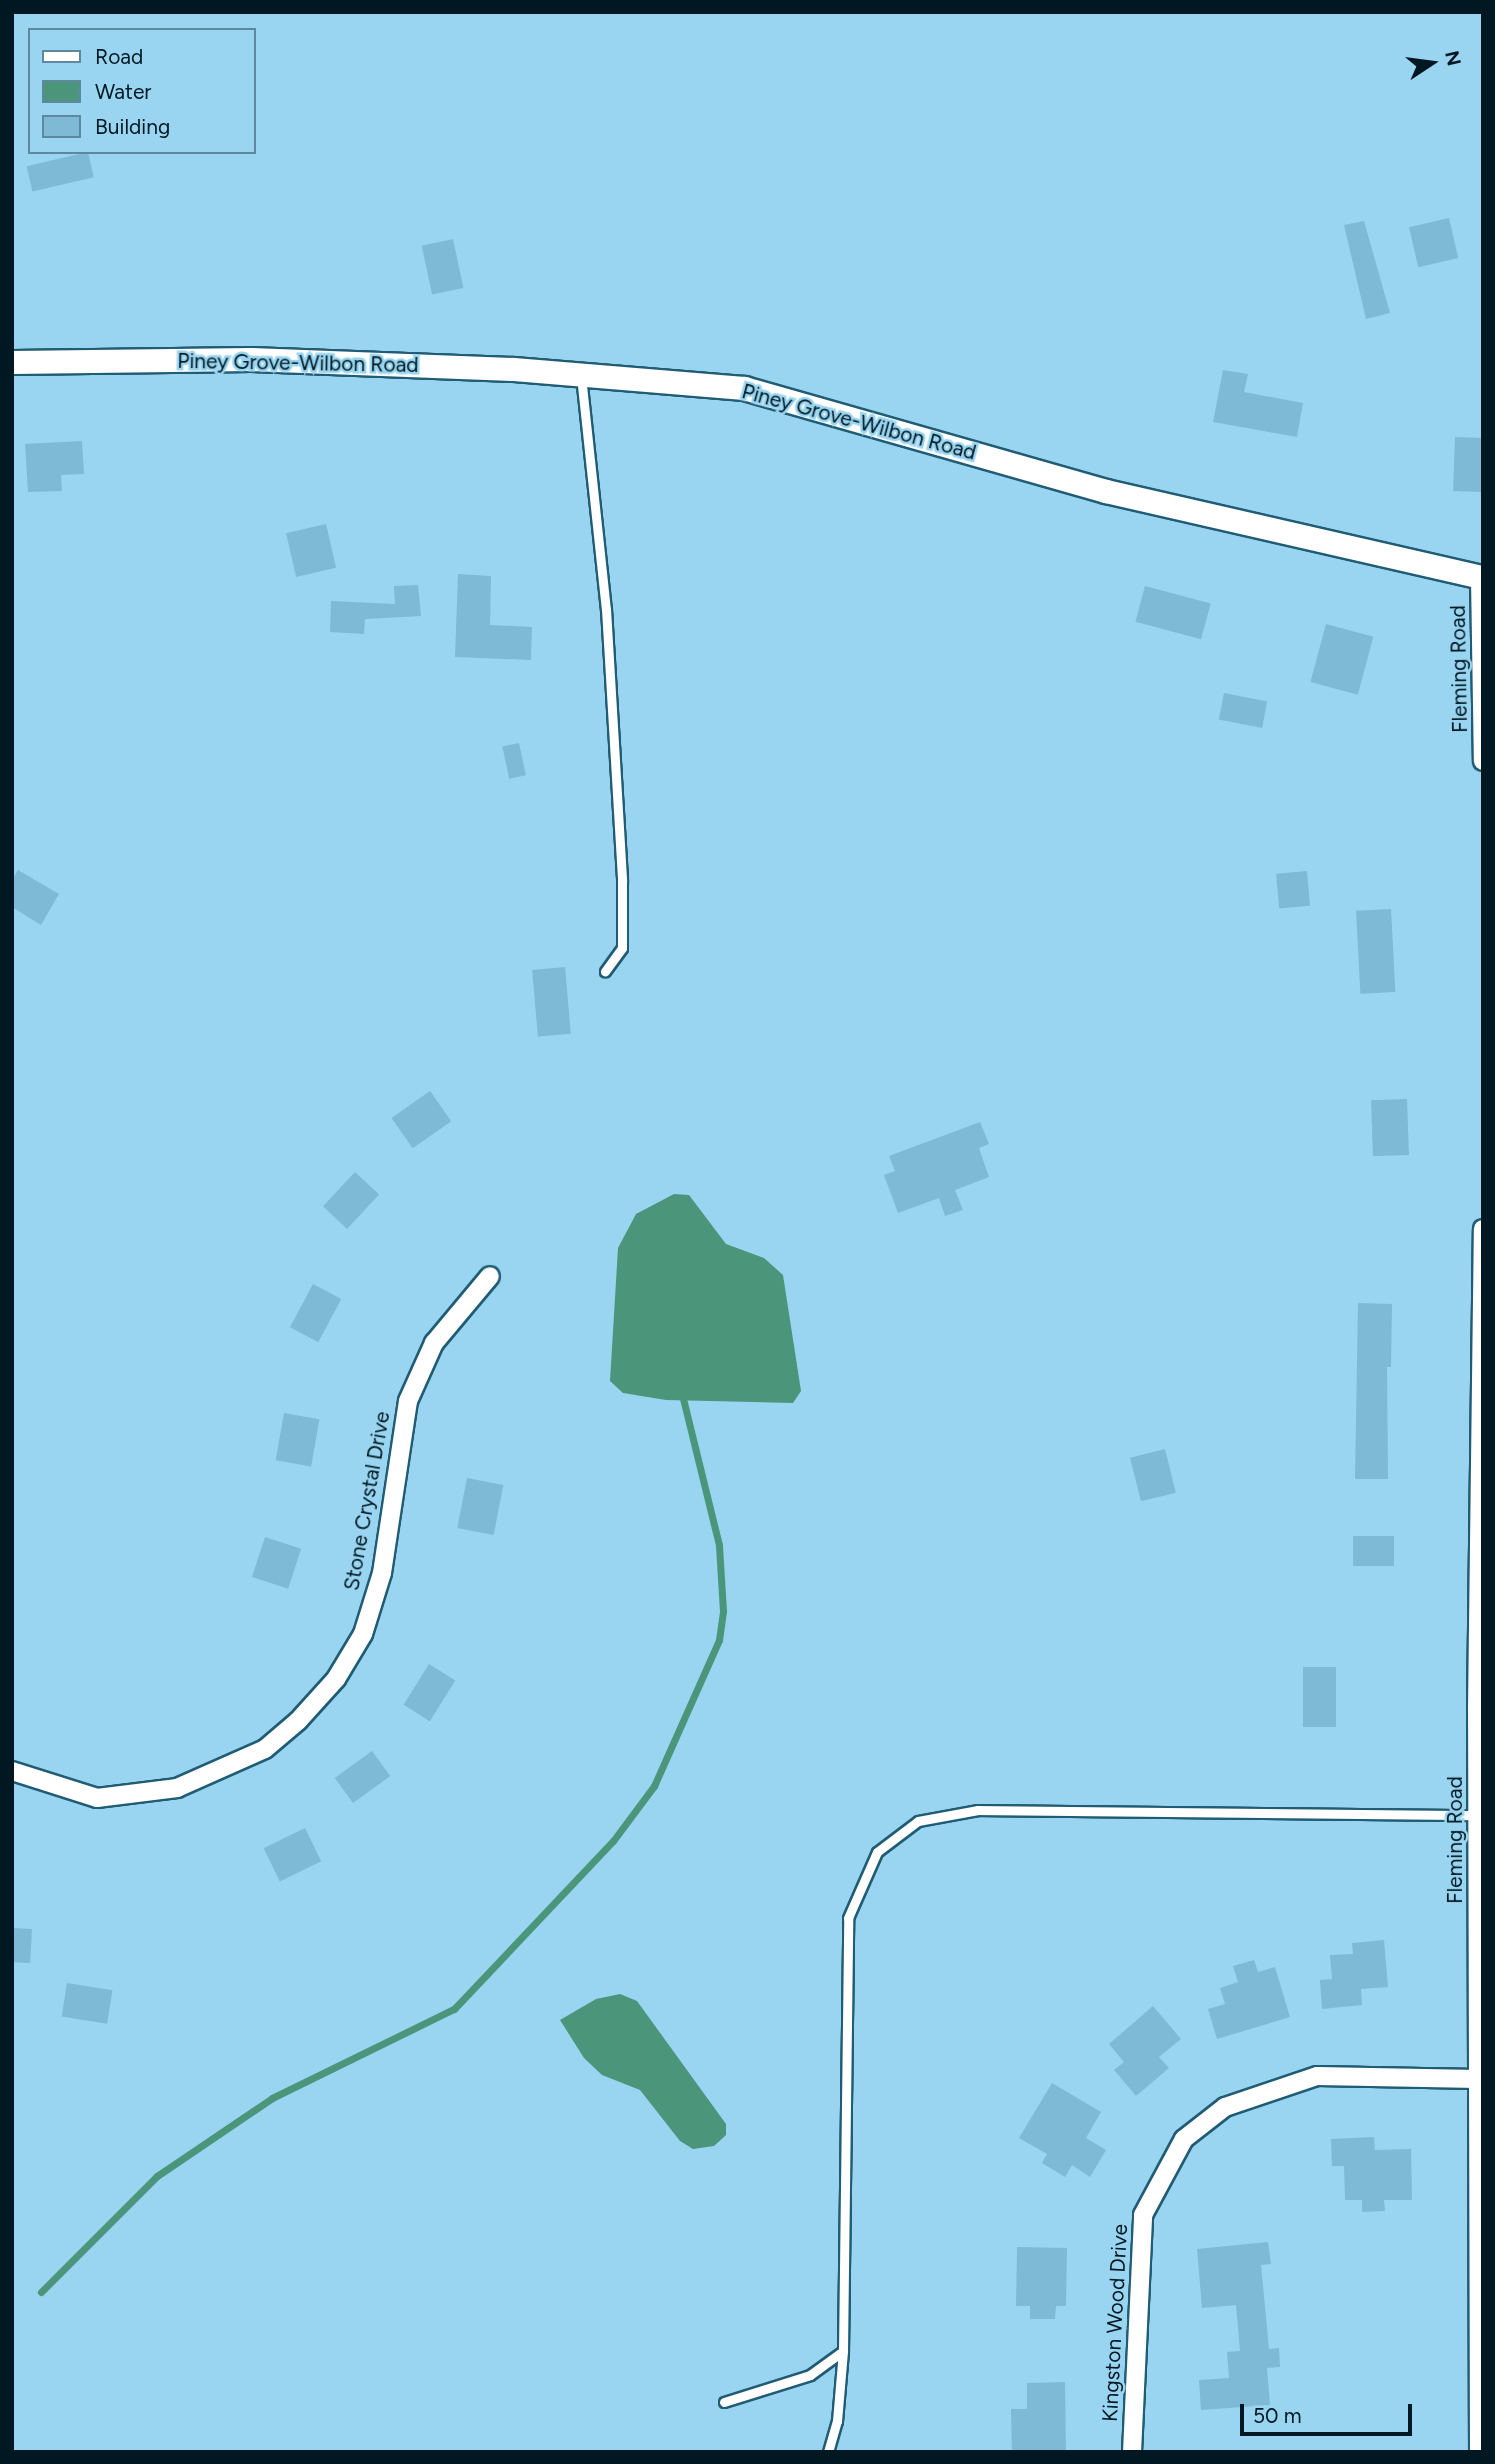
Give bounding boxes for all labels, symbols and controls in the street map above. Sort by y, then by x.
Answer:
legend [28,28,256,154]
north arrow [1397,28,1467,98]
text: Road [95,44,143,69]
text: N [1440,48,1466,68]
text: Water [95,79,151,104]
text: Building [95,114,170,139]
street label: Piney Grove-Wilbon Road [177,348,419,378]
street label: Piney Grove-Wilbon Road [739,379,979,465]
street label: Fleming Road [1445,605,1473,733]
street label: Stone Crystal Drive [339,1410,395,1592]
street label: Fleming Road [1442,1776,1468,1904]
street label: Kingston Wood Drive [1097,2223,1133,2423]
scale bar [1243,2390,1414,2434]
text: 50 m [1253,2403,1302,2428]

